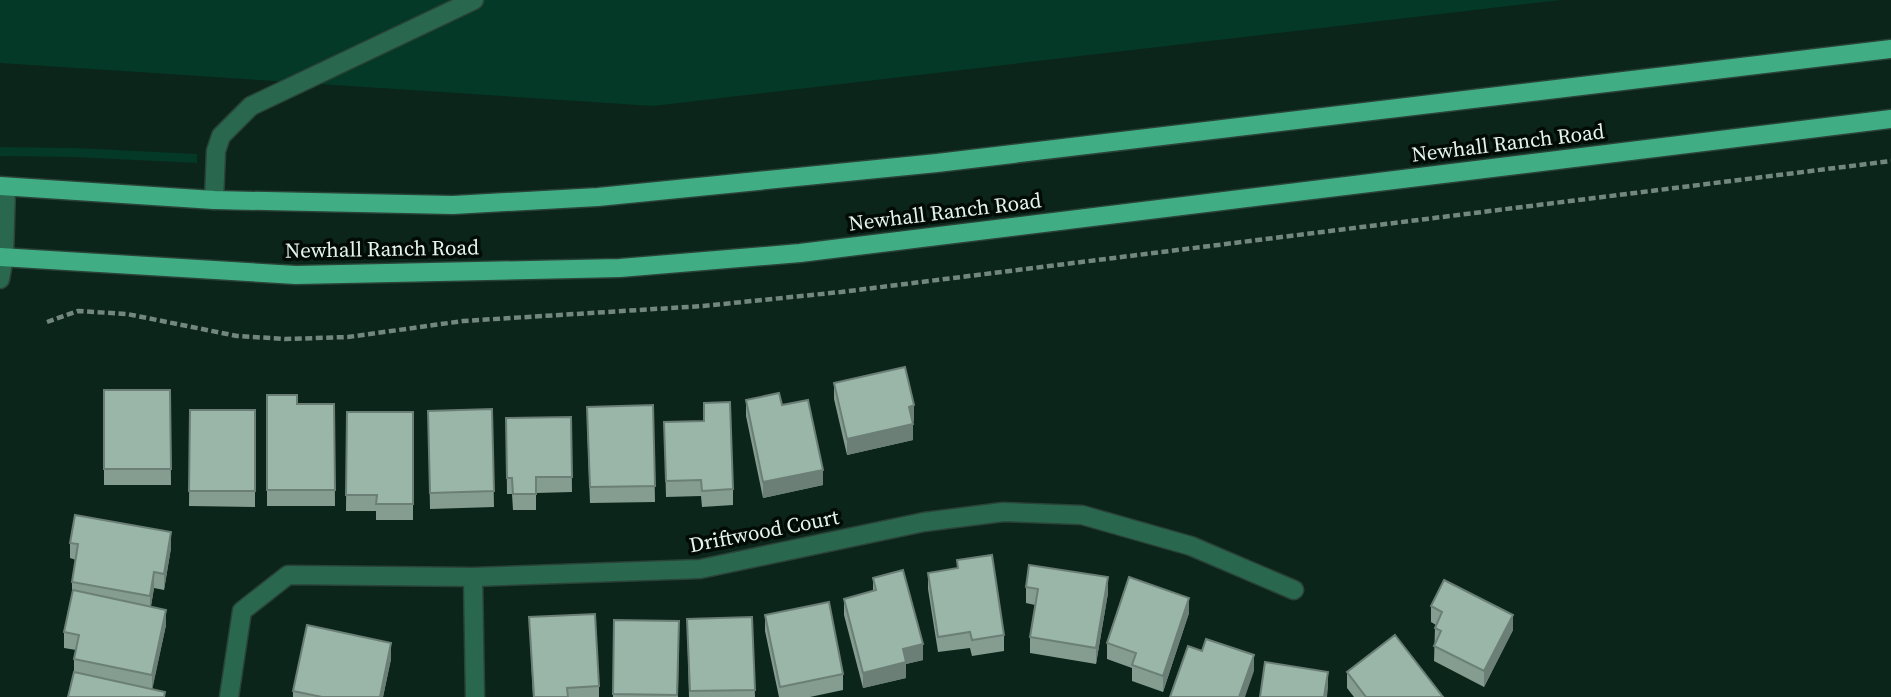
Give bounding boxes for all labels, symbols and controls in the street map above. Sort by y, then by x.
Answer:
street label: Newhall Ranch Road [1410,116,1606,169]
street label: Newhall Ranch Road [847,185,1043,238]
street label: Newhall Ranch Road [285,232,479,265]
street label: Driftwood Court [686,502,842,559]

